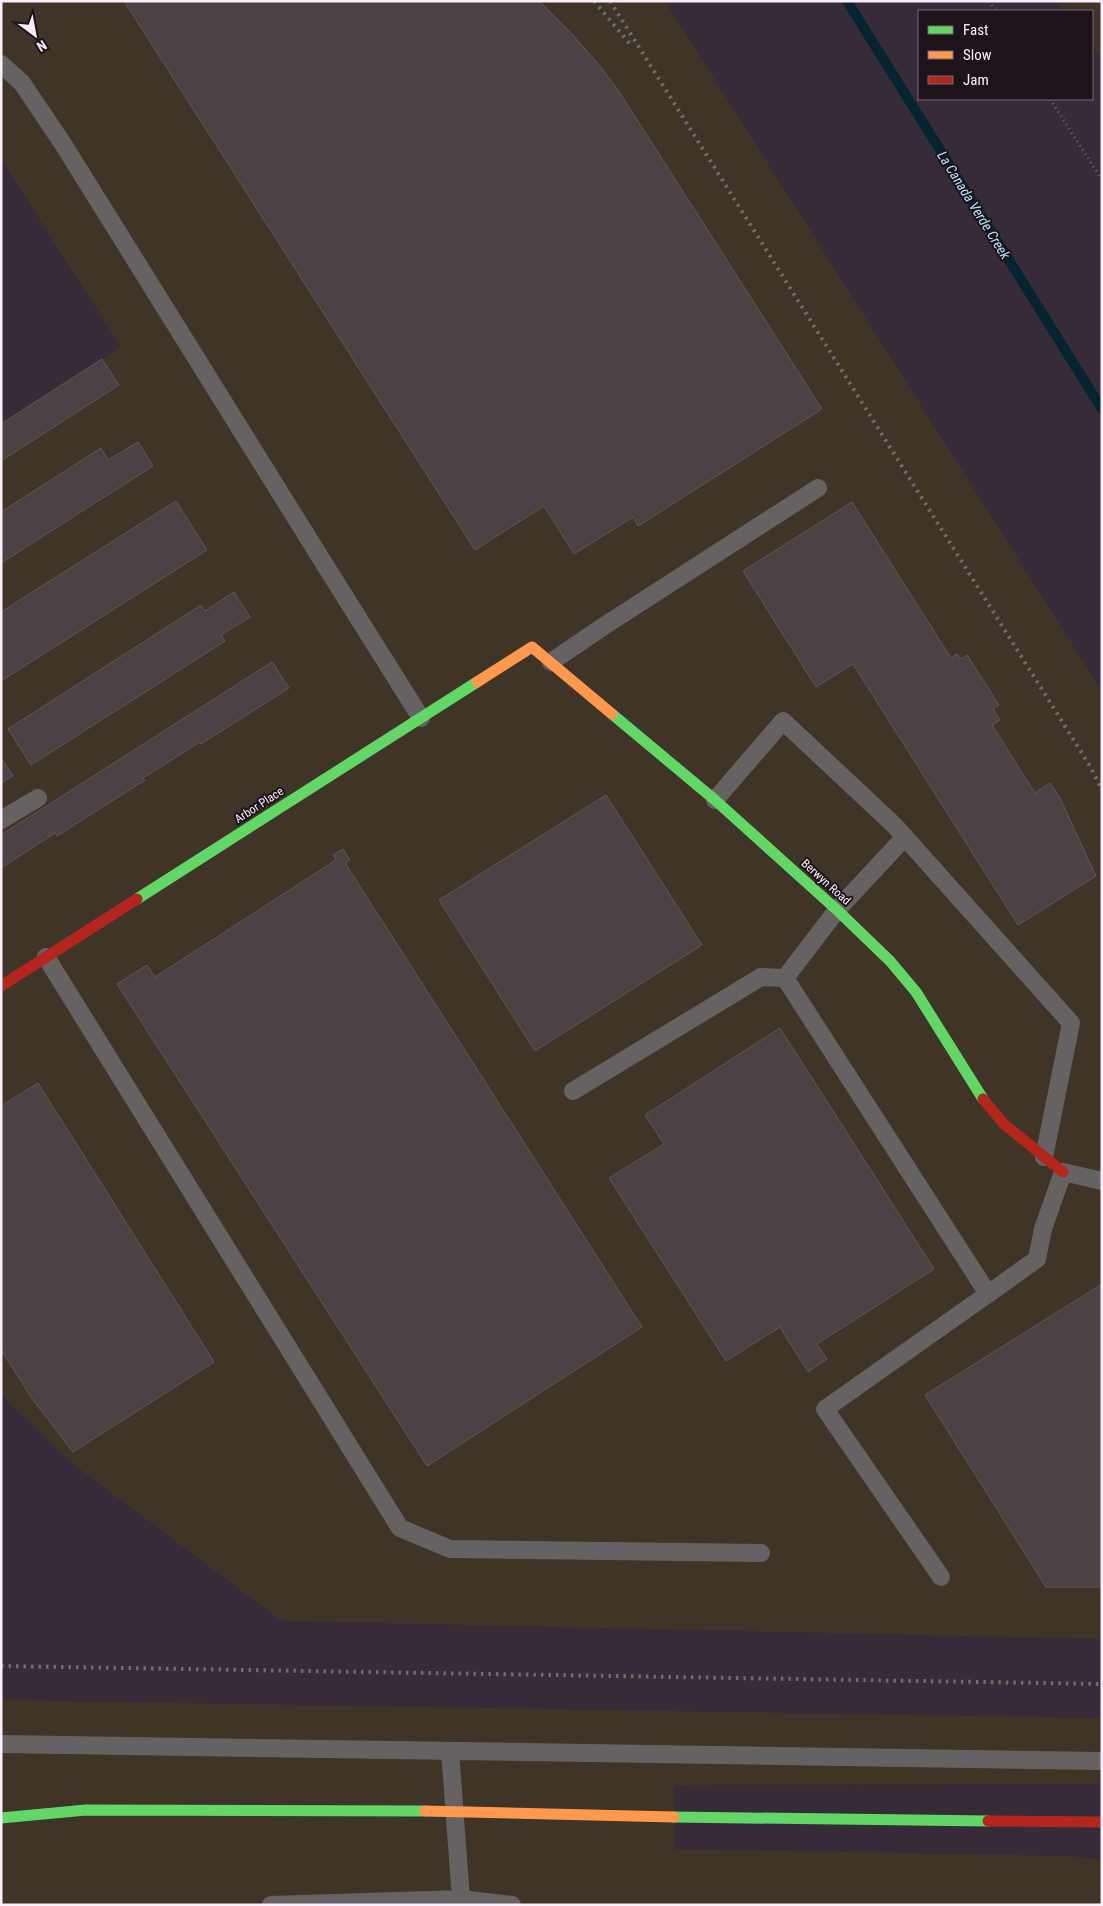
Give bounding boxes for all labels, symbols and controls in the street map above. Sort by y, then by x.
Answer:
north arrow [10,10,60,60]
legend [918,10,1093,100]
text: Fast [963,21,988,39]
text: N [34,37,50,55]
text: Slow [963,46,992,64]
text: Jam [963,71,989,89]
water label: La Canada Verde Creek [934,148,1014,263]
street label: Arbor Place [232,784,286,826]
street label: Berwyn Road [799,856,854,908]

